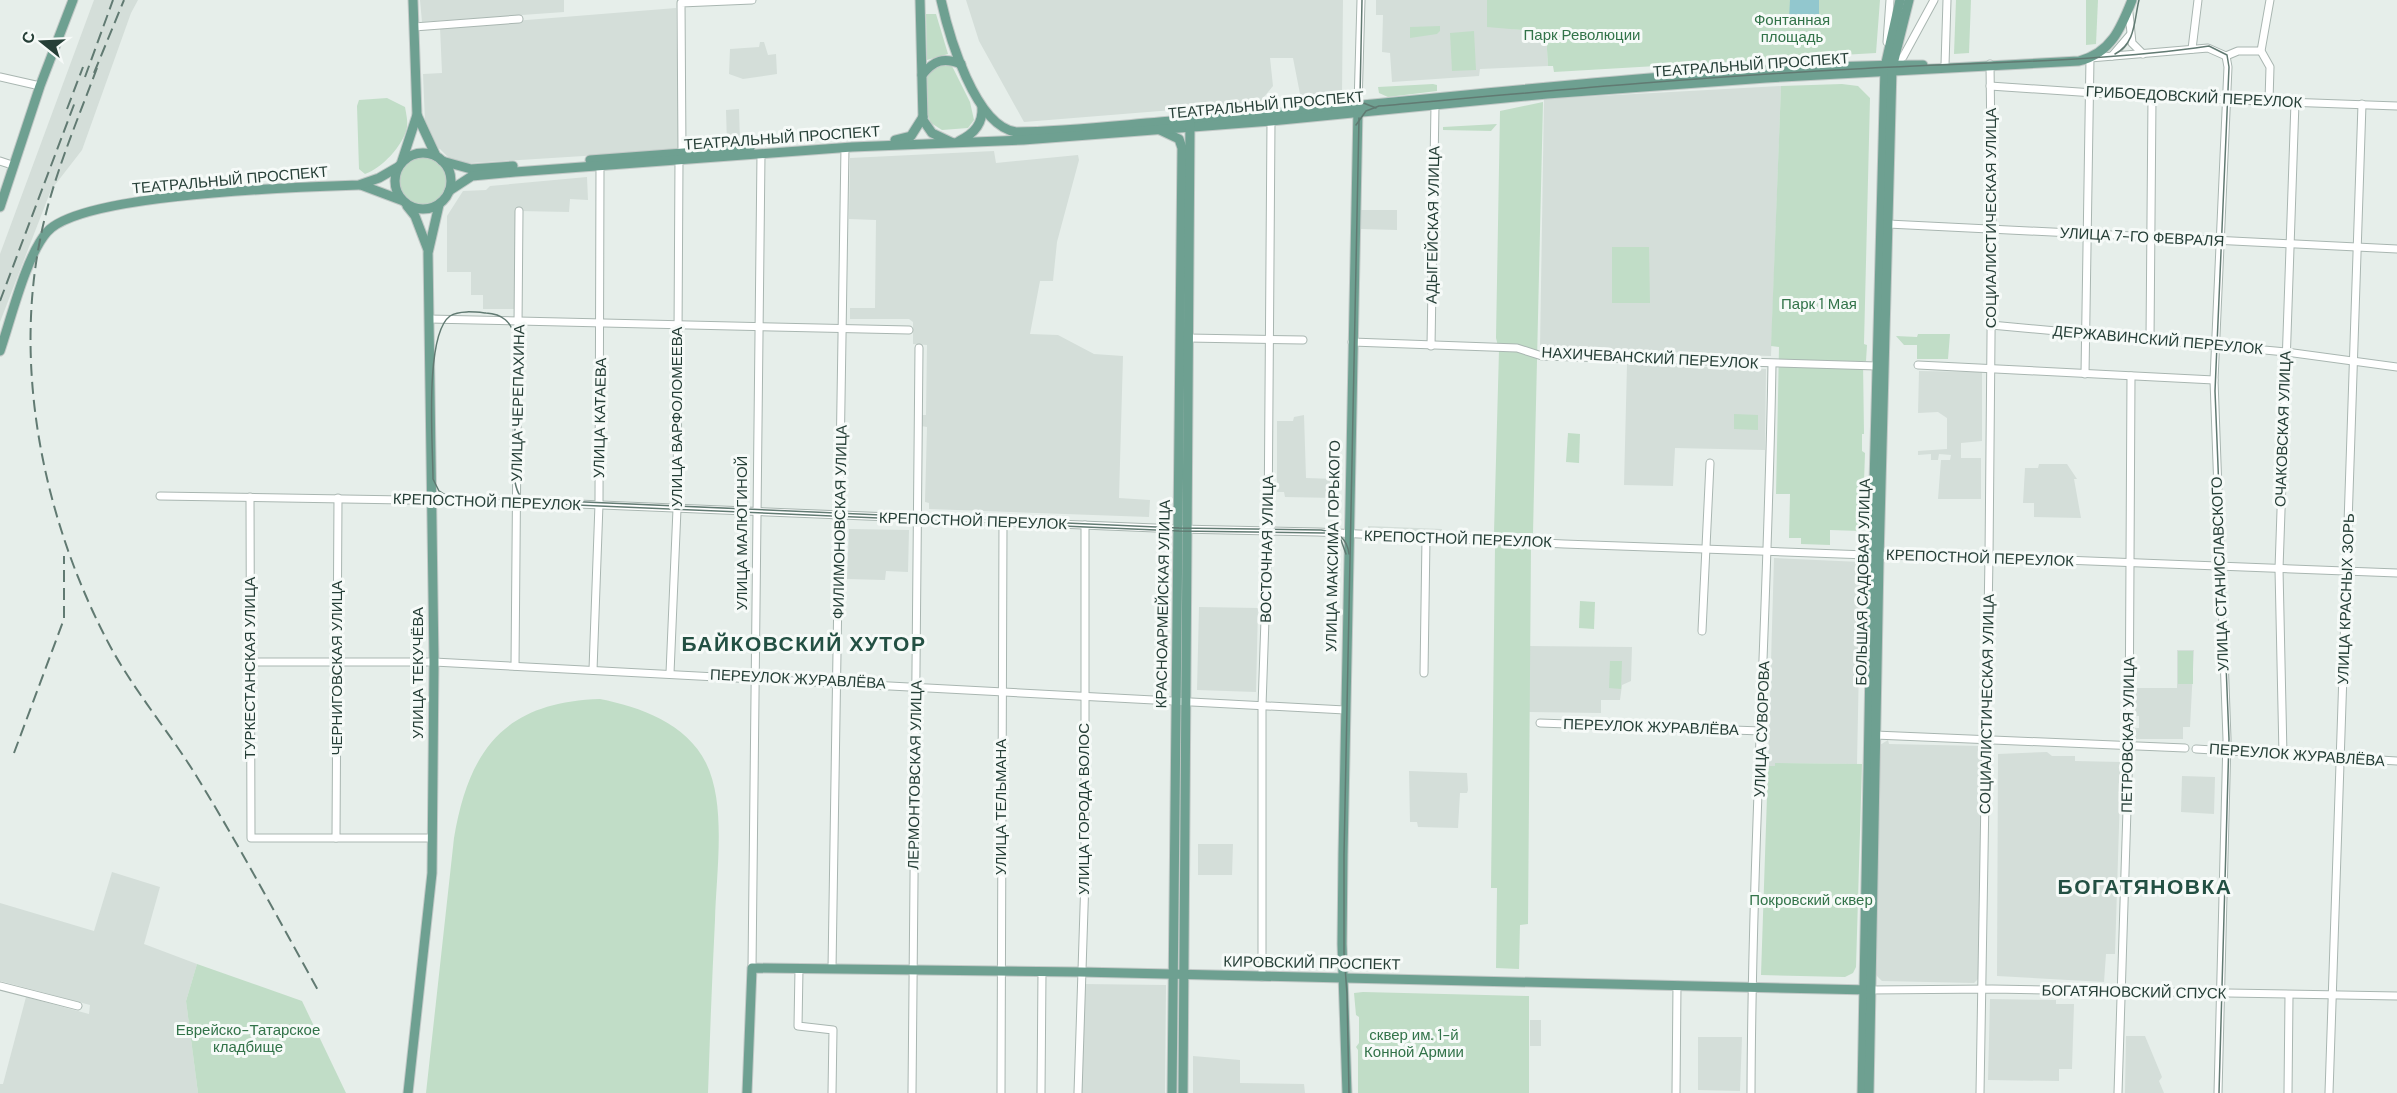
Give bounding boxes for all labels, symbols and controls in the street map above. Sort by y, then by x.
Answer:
park label: Фонтанная площадь [1754,10,1830,47]
north arrow [12,12,72,72]
park label: Парк Революции [1524,25,1640,45]
text: С [16,28,40,46]
street label: ТЕАТРАЛЬНЫЙ ПРОСПЕКТ [1652,48,1850,82]
street label: ГРИБОЕДОВСКИЙ ПЕРЕУЛОК [2085,81,2303,113]
street label: ТЕАТРАЛЬНЫЙ ПРОСПЕКТ [1167,86,1365,124]
street label: СОЦИАЛИСТИЧЕСКАЯ УЛИЦА [1981,108,2001,328]
street label: ТЕАТРАЛЬНЫЙ ПРОСПЕКТ [683,121,881,155]
street label: АДЫГЕЙСКАЯ УЛИЦА [1422,146,1444,304]
street label: ТЕАТРАЛЬНЫЙ ПРОСПЕКТ [131,161,329,199]
street label: УЛИЦА 7-ГО ФЕВРАЛЯ [2059,223,2225,251]
park label: Парк 1 Мая [1781,294,1857,314]
street label: ДЕРЖАВИНСКИЙ ПЕРЕУЛОК [2052,321,2264,359]
street label: УЛИЦА ЧЕРЕПАХИНА [507,324,529,482]
street label: УЛИЦА ВАРФОЛОМЕЕВА [667,327,687,507]
street label: НАХИЧЕВАНСКИЙ ПЕРЕУЛОК [1541,342,1759,374]
street label: ОЧАКОВСКАЯ УЛИЦА [2270,351,2296,507]
street label: УЛИЦА КАТАЕВА [589,358,611,478]
street label: ФИЛИМОНОВСКАЯ УЛИЦА [828,425,852,619]
street label: УЛИЦА МАКСИМА ГОРЬКОГО [1321,440,1345,652]
street label: УЛИЦА МАЛЮГИНОЙ [732,456,752,610]
street label: ВОСТОЧНАЯ УЛИЦА [1256,475,1278,623]
street label: УЛИЦА СТАНИСЛАВСКОГО [2207,476,2233,672]
street label: БОЛЬШАЯ САДОВАЯ УЛИЦА [1851,478,1875,686]
street label: КРЕПОСТНОЙ ПЕРЕУЛОК [393,489,582,515]
street label: КРАСНОАРМЕЙСКАЯ УЛИЦА [1151,499,1175,709]
street label: КРЕПОСТНОЙ ПЕРЕУЛОК [879,508,1068,534]
street label: УЛИЦА КРАСНЫХ ЗОРЬ [2333,513,2359,685]
street label: КРЕПОСТНОЙ ПЕРЕУЛОК [1364,526,1553,552]
street label: КРЕПОСТНОЙ ПЕРЕУЛОК [1886,545,2075,571]
street label: ТУРКЕСТАНСКАЯ УЛИЦА [240,577,260,759]
street label: ЧЕРНИГОВСКАЯ УЛИЦА [327,580,347,756]
street label: СОЦИАЛИСТИЧЕСКАЯ УЛИЦА [1975,594,1999,814]
street label: УЛИЦА ТЕКУЧЁВА [408,607,428,739]
district label: БАЙКОВСКИЙ ХУТОР [682,630,926,658]
street label: ПЕТРОВСКАЯ УЛИЦА [2117,657,2139,813]
street label: УЛИЦА СУВОРОВА [1750,660,1774,798]
street label: ПЕРЕУЛОК ЖУРАВЛЁВА [710,664,886,694]
street label: ЛЕРМОНТОВСКАЯ УЛИЦА [903,680,927,870]
street label: ПЕРЕУЛОК ЖУРАВЛЁВА [1563,714,1739,740]
street label: УЛИЦА ГОРОДА ВОЛОС [1074,723,1094,895]
street label: УЛИЦА ТЕЛЬМАНА [991,739,1011,875]
street label: ПЕРЕУЛОК ЖУРАВЛЁВА [2209,739,2385,771]
district label: БОГАТЯНОВКА [2058,873,2232,901]
park label: Покровский сквер [1749,890,1873,910]
street label: КИРОВСКИЙ ПРОСПЕКТ [1223,951,1401,975]
street label: БОГАТЯНОВСКИЙ СПУСК [2041,980,2227,1004]
park label: Еврейско-Татарское кладбище [176,1020,320,1057]
park label: сквер им. 1-й Конной Армии [1364,1025,1464,1062]

